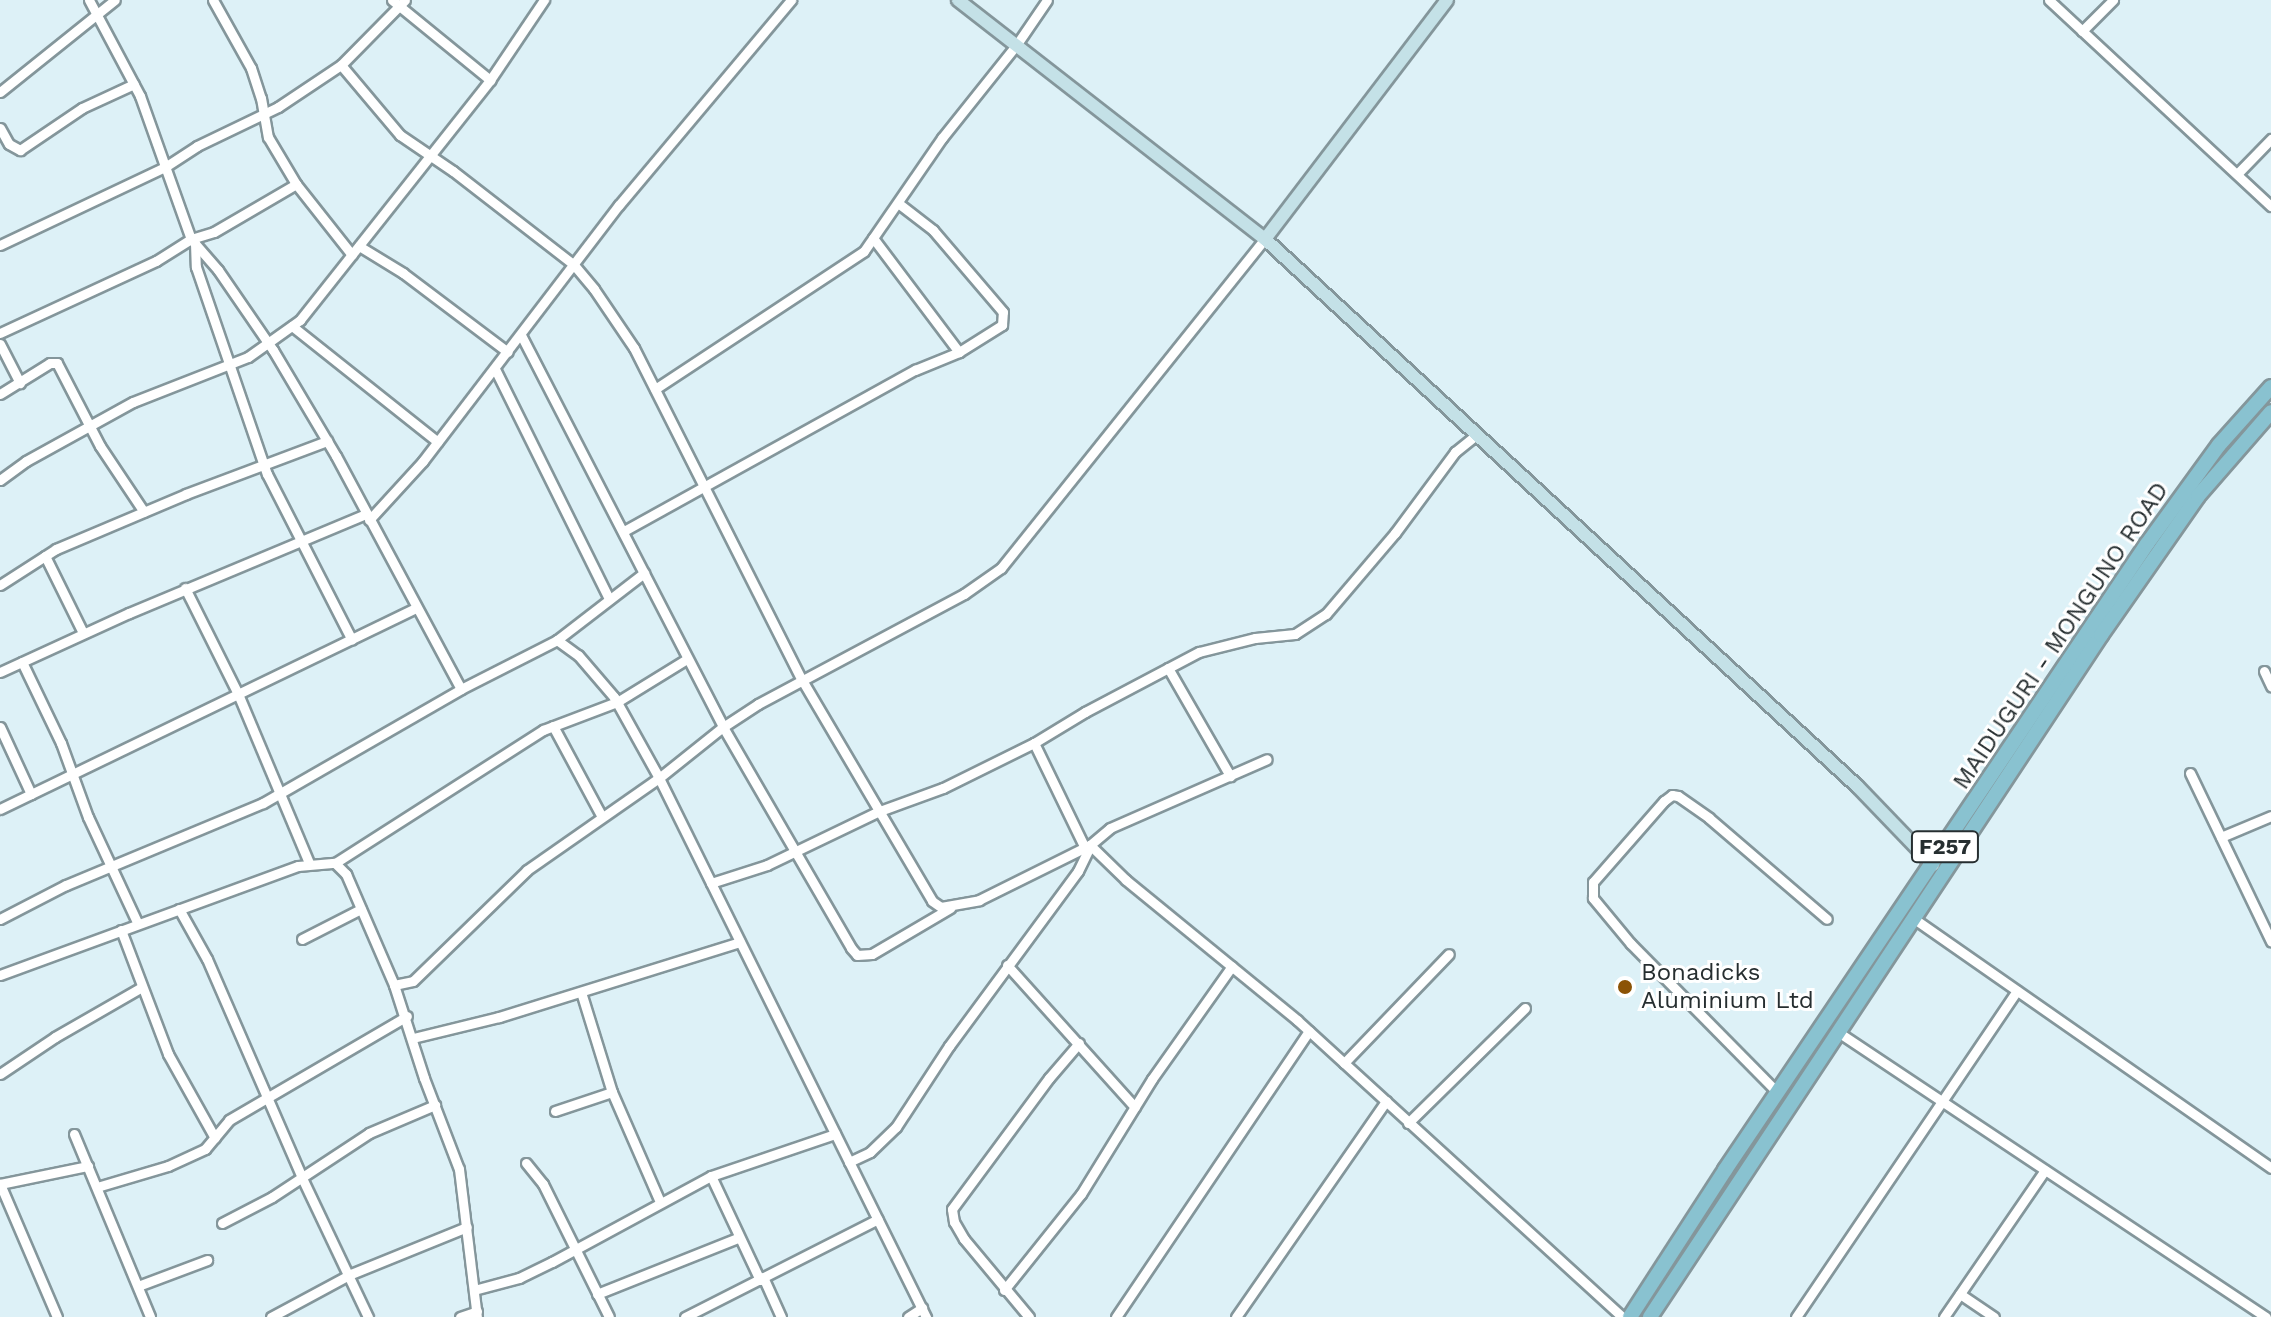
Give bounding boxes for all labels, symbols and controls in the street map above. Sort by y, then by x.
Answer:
street label: MAIDUGURI - MONGUNO ROAD [1947,477,2175,795]
road number: F257 [1909,829,1981,865]
place label: Bonadicks Aluminium Ltd [1641,959,1814,1015]
marker: Bonadicks Aluminium Ltd [1616,978,1634,996]

